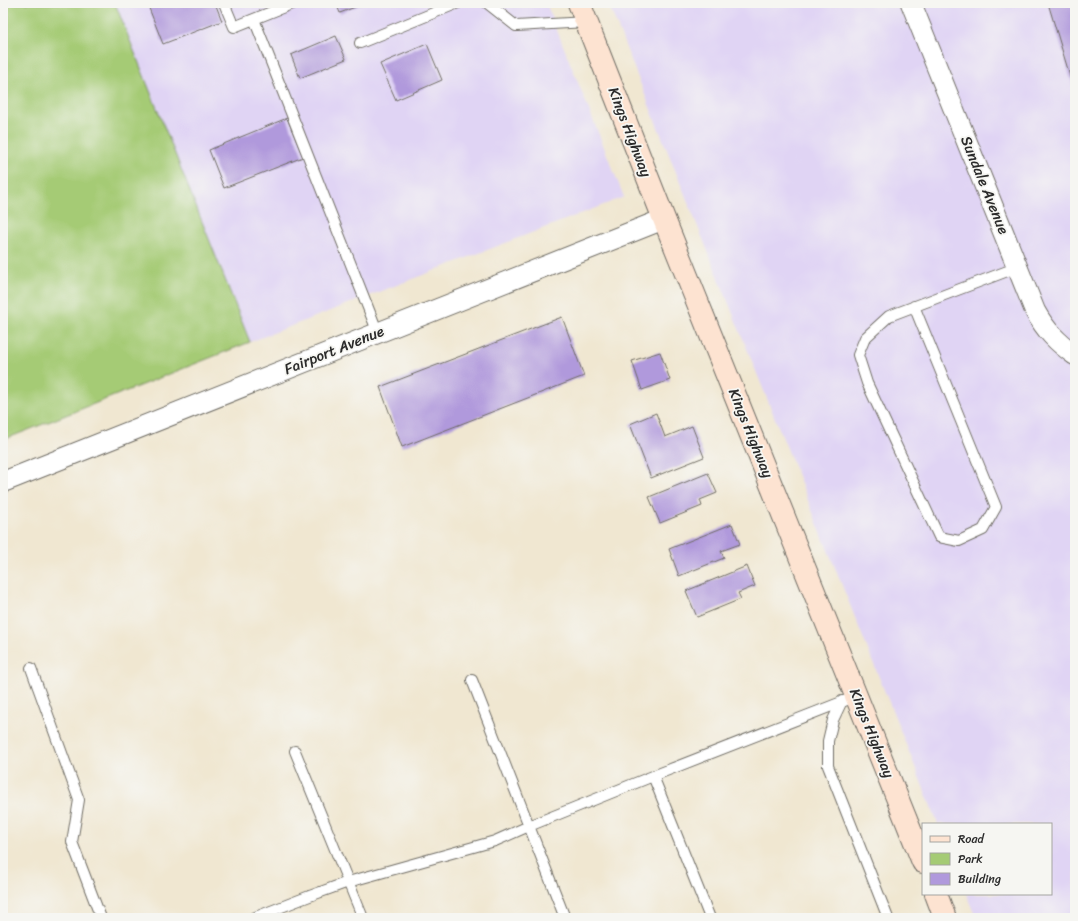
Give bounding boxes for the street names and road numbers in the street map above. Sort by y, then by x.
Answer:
street label: Kings Highway [601,83,659,181]
street label: Sundale Avenue [953,132,1017,238]
street label: Fairport Avenue [280,318,388,382]
street label: Kings Highway [721,384,781,482]
street label: Kings Highway [842,684,902,782]

